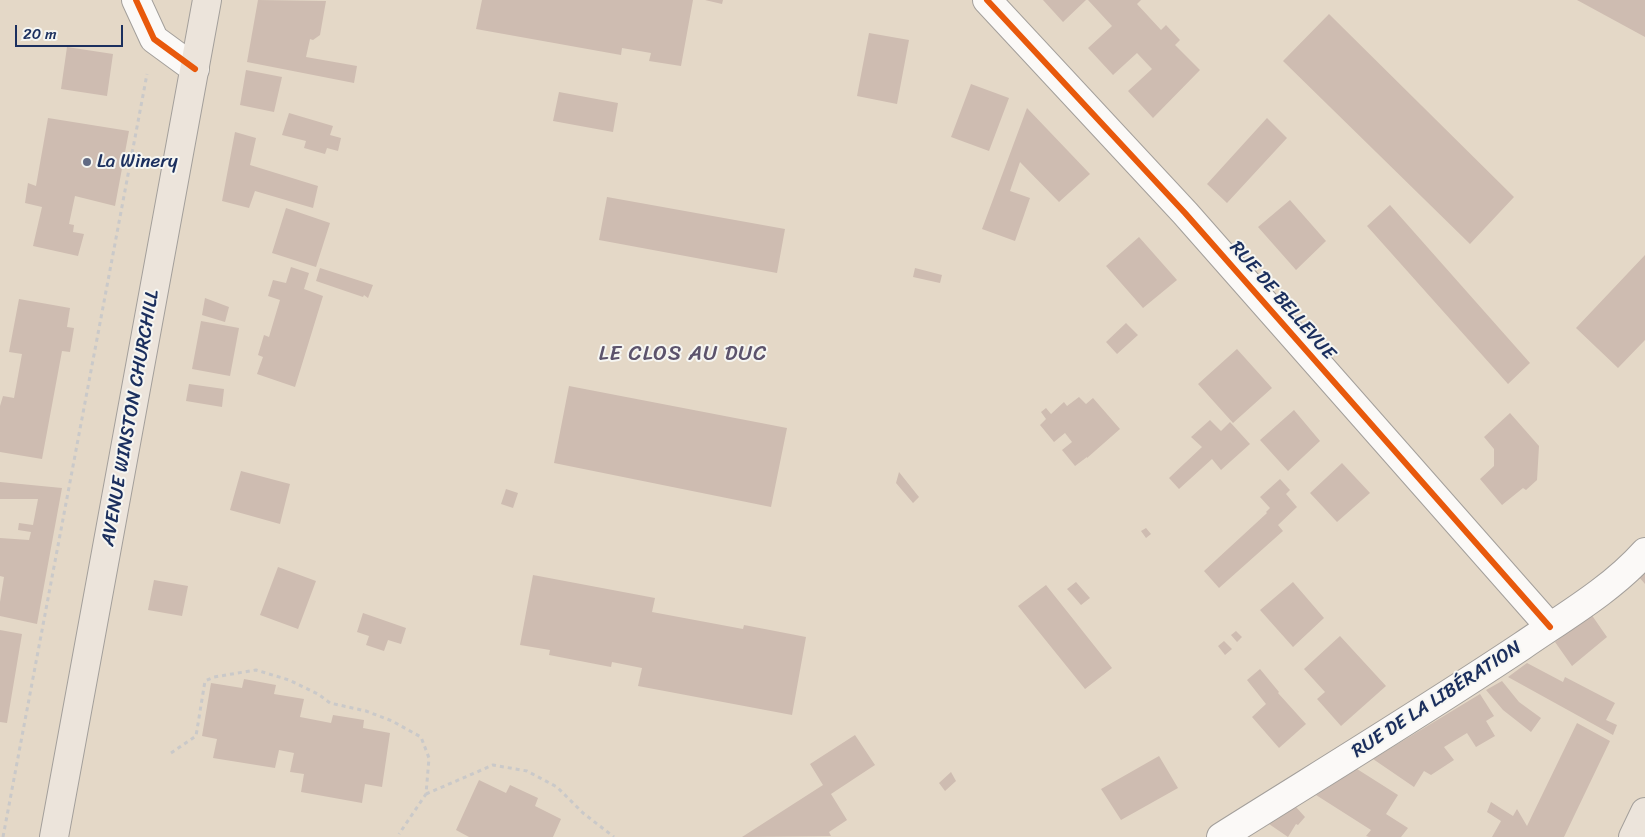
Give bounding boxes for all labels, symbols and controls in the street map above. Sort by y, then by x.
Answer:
scale bar [18,15,125,47]
text: 20 m [23,21,57,47]
place label: La Winery [97,151,178,173]
marker: La Winery [81,156,93,168]
street label: RUE DE BELLEVUE [1224,237,1340,365]
street label: AVENUE WINSTON CHURCHILL [97,288,165,548]
district label: LE CLOS AU DUC [598,342,768,368]
street label: RUE DE LA LIBÉRATION [1348,637,1526,763]

